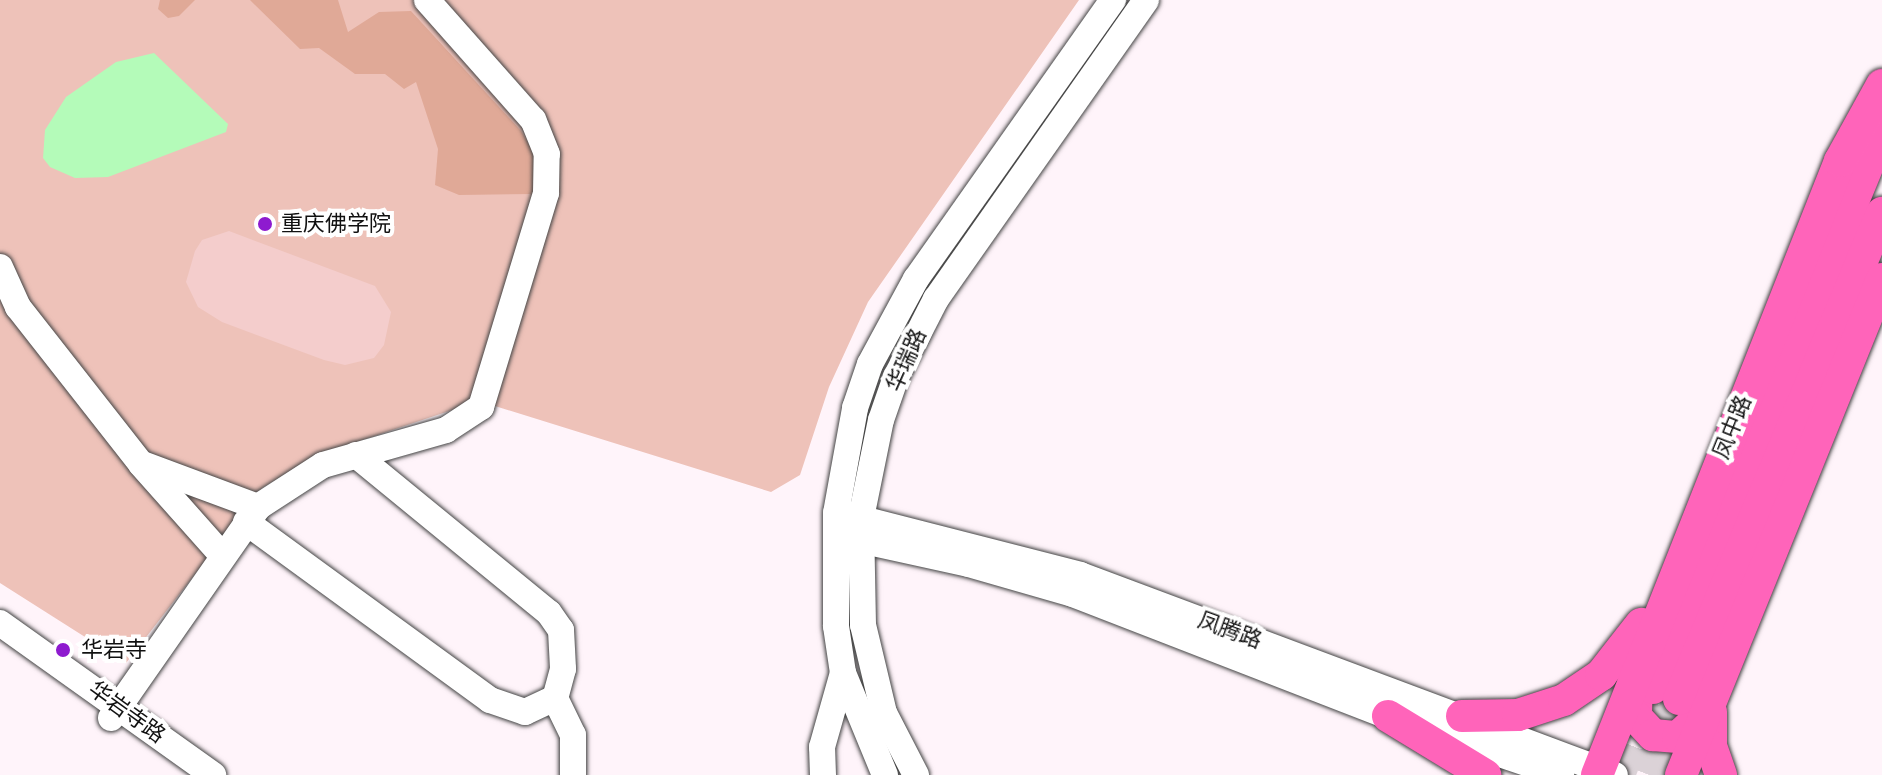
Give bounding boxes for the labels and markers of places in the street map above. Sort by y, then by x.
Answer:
place label: 重庆佛学院 [281,211,391,237]
marker: 重庆佛学院 [256,215,274,233]
place label: 华岩寺 [81,637,147,663]
marker: 华岩寺 [52,639,74,661]

